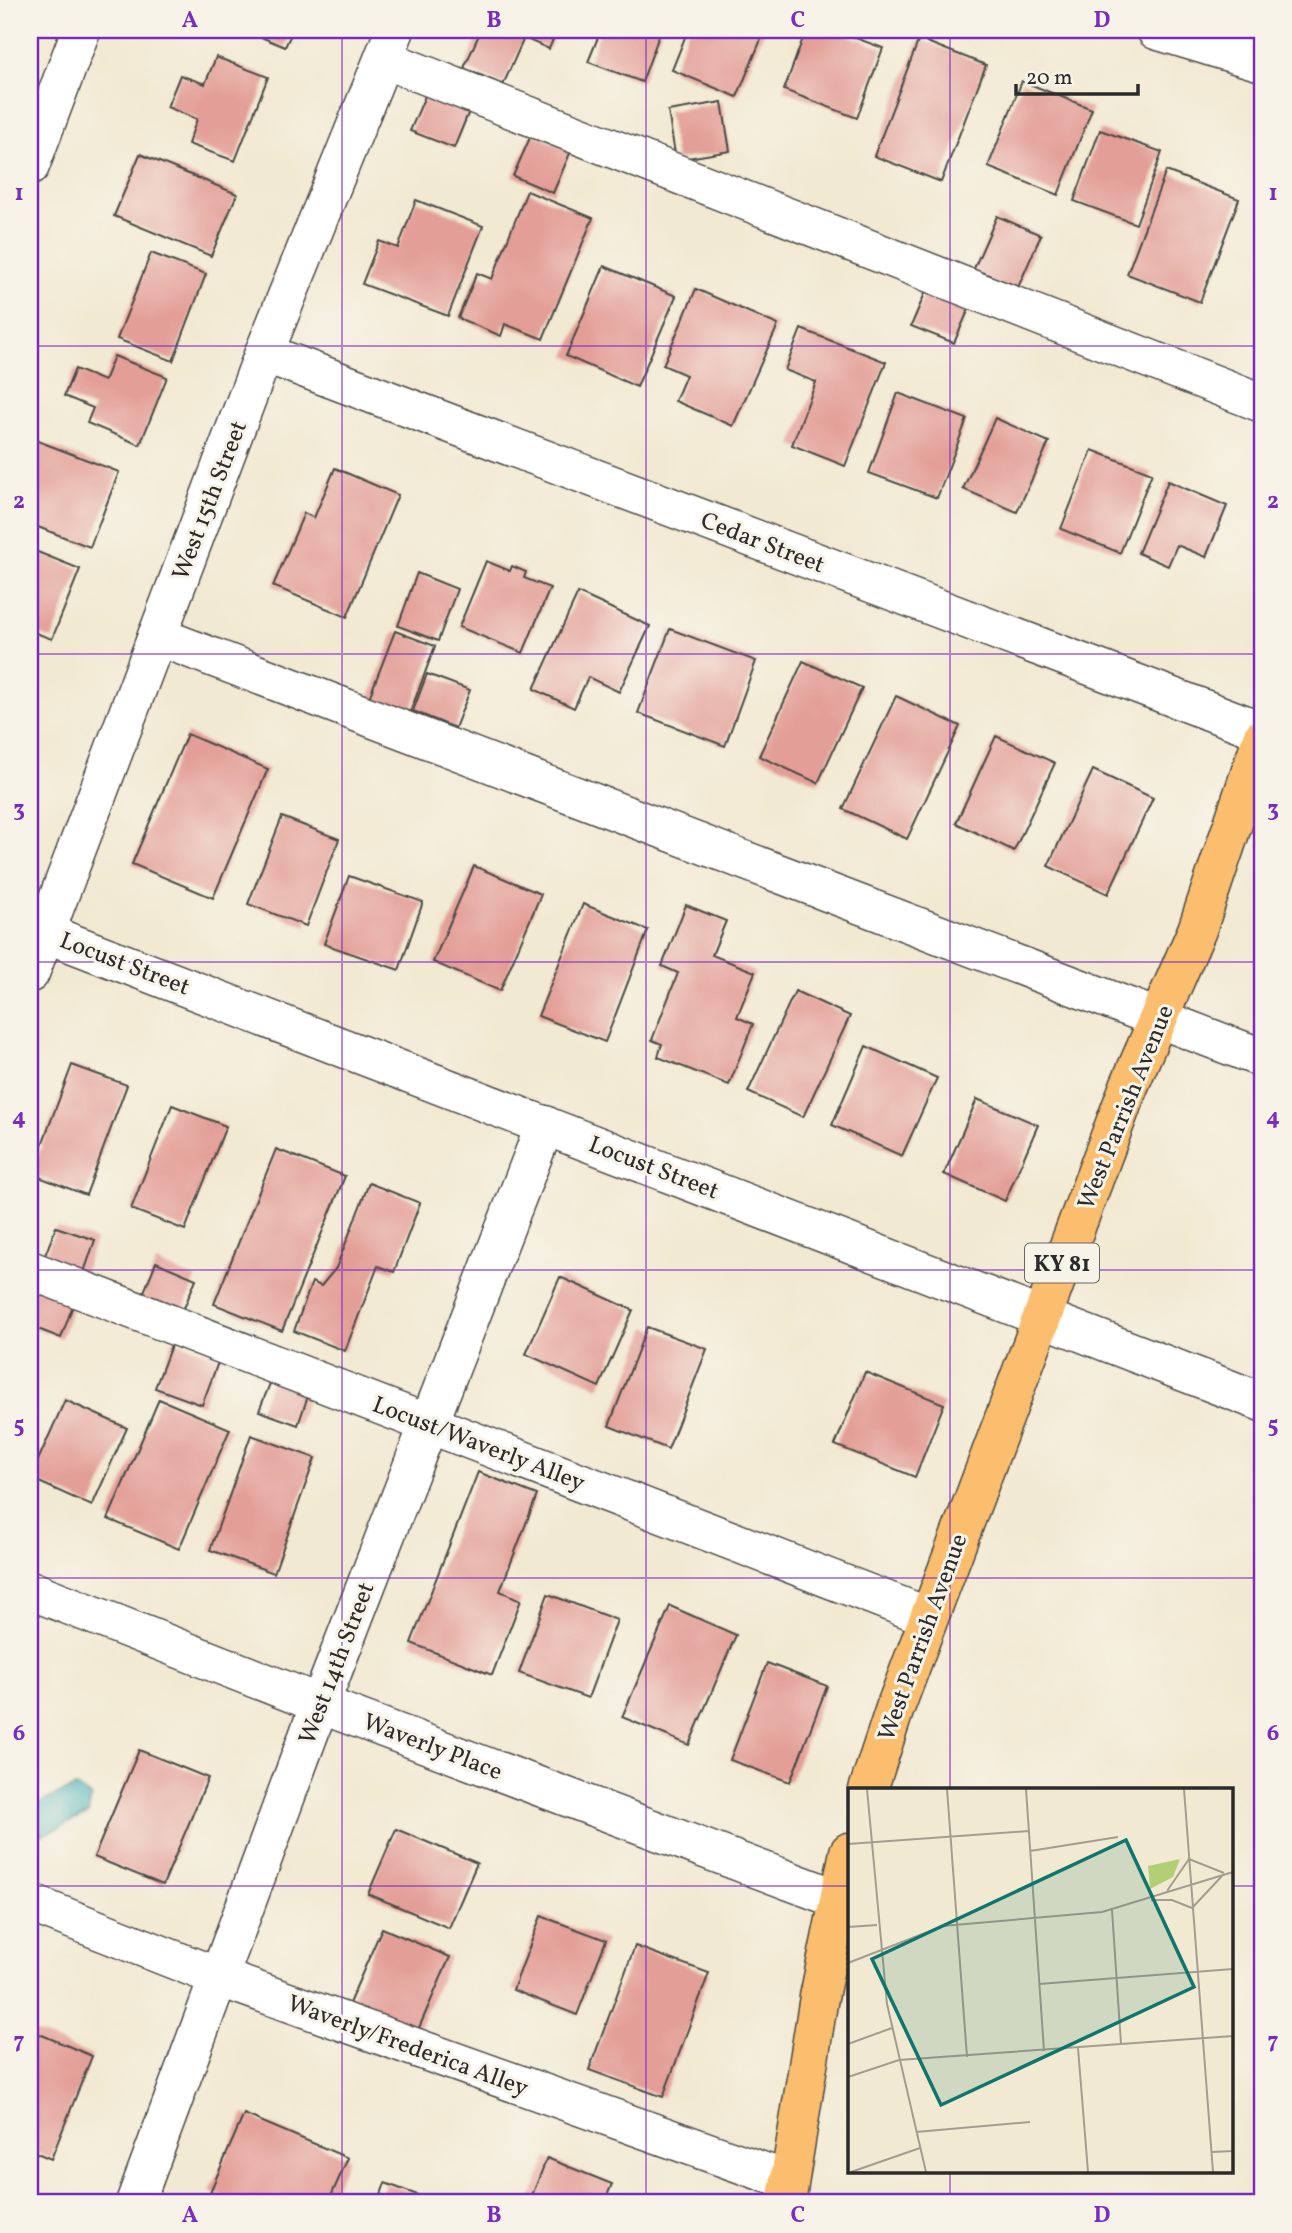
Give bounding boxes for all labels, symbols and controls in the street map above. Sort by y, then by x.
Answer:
text: A [182,5,198,37]
text: B [486,5,502,37]
text: C [791,5,805,37]
text: D [1094,5,1111,37]
scale bar [1016,52,1138,96]
text: 20 m [1026,64,1072,93]
text: 1 [14,178,24,210]
text: 1 [1268,178,1278,210]
street label: West 15th Street [165,416,257,585]
text: 2 [13,486,25,518]
text: 2 [1267,486,1279,518]
street label: Cedar Street [695,505,829,583]
text: 3 [13,794,25,826]
text: 3 [1267,794,1279,826]
street label: Locust Street [54,924,194,1005]
street label: West Parrish Avenue [1070,1000,1183,1215]
text: 4 [12,1102,26,1134]
text: 4 [1266,1102,1280,1134]
street label: Locust Street [583,1128,723,1209]
road number: KY 81 [1025,1244,1099,1282]
street label: Locust/Waverly Alley [367,1389,589,1501]
text: 5 [13,1410,25,1442]
text: 5 [1267,1410,1279,1442]
street label: West Parrish Avenue [871,1529,977,1746]
street label: West 14th Street [291,1578,384,1750]
street label: Waverly Place [358,1706,507,1790]
text: 6 [13,1718,25,1750]
text: 6 [1267,1718,1279,1750]
inset map [848,1788,1232,2174]
street label: Waverly/Frederica Alley [282,1987,532,2106]
text: 7 [14,2026,25,2058]
text: 7 [1268,2026,1279,2058]
text: A [182,2200,198,2232]
text: B [486,2200,502,2232]
text: C [791,2200,805,2232]
text: D [1094,2200,1111,2232]

